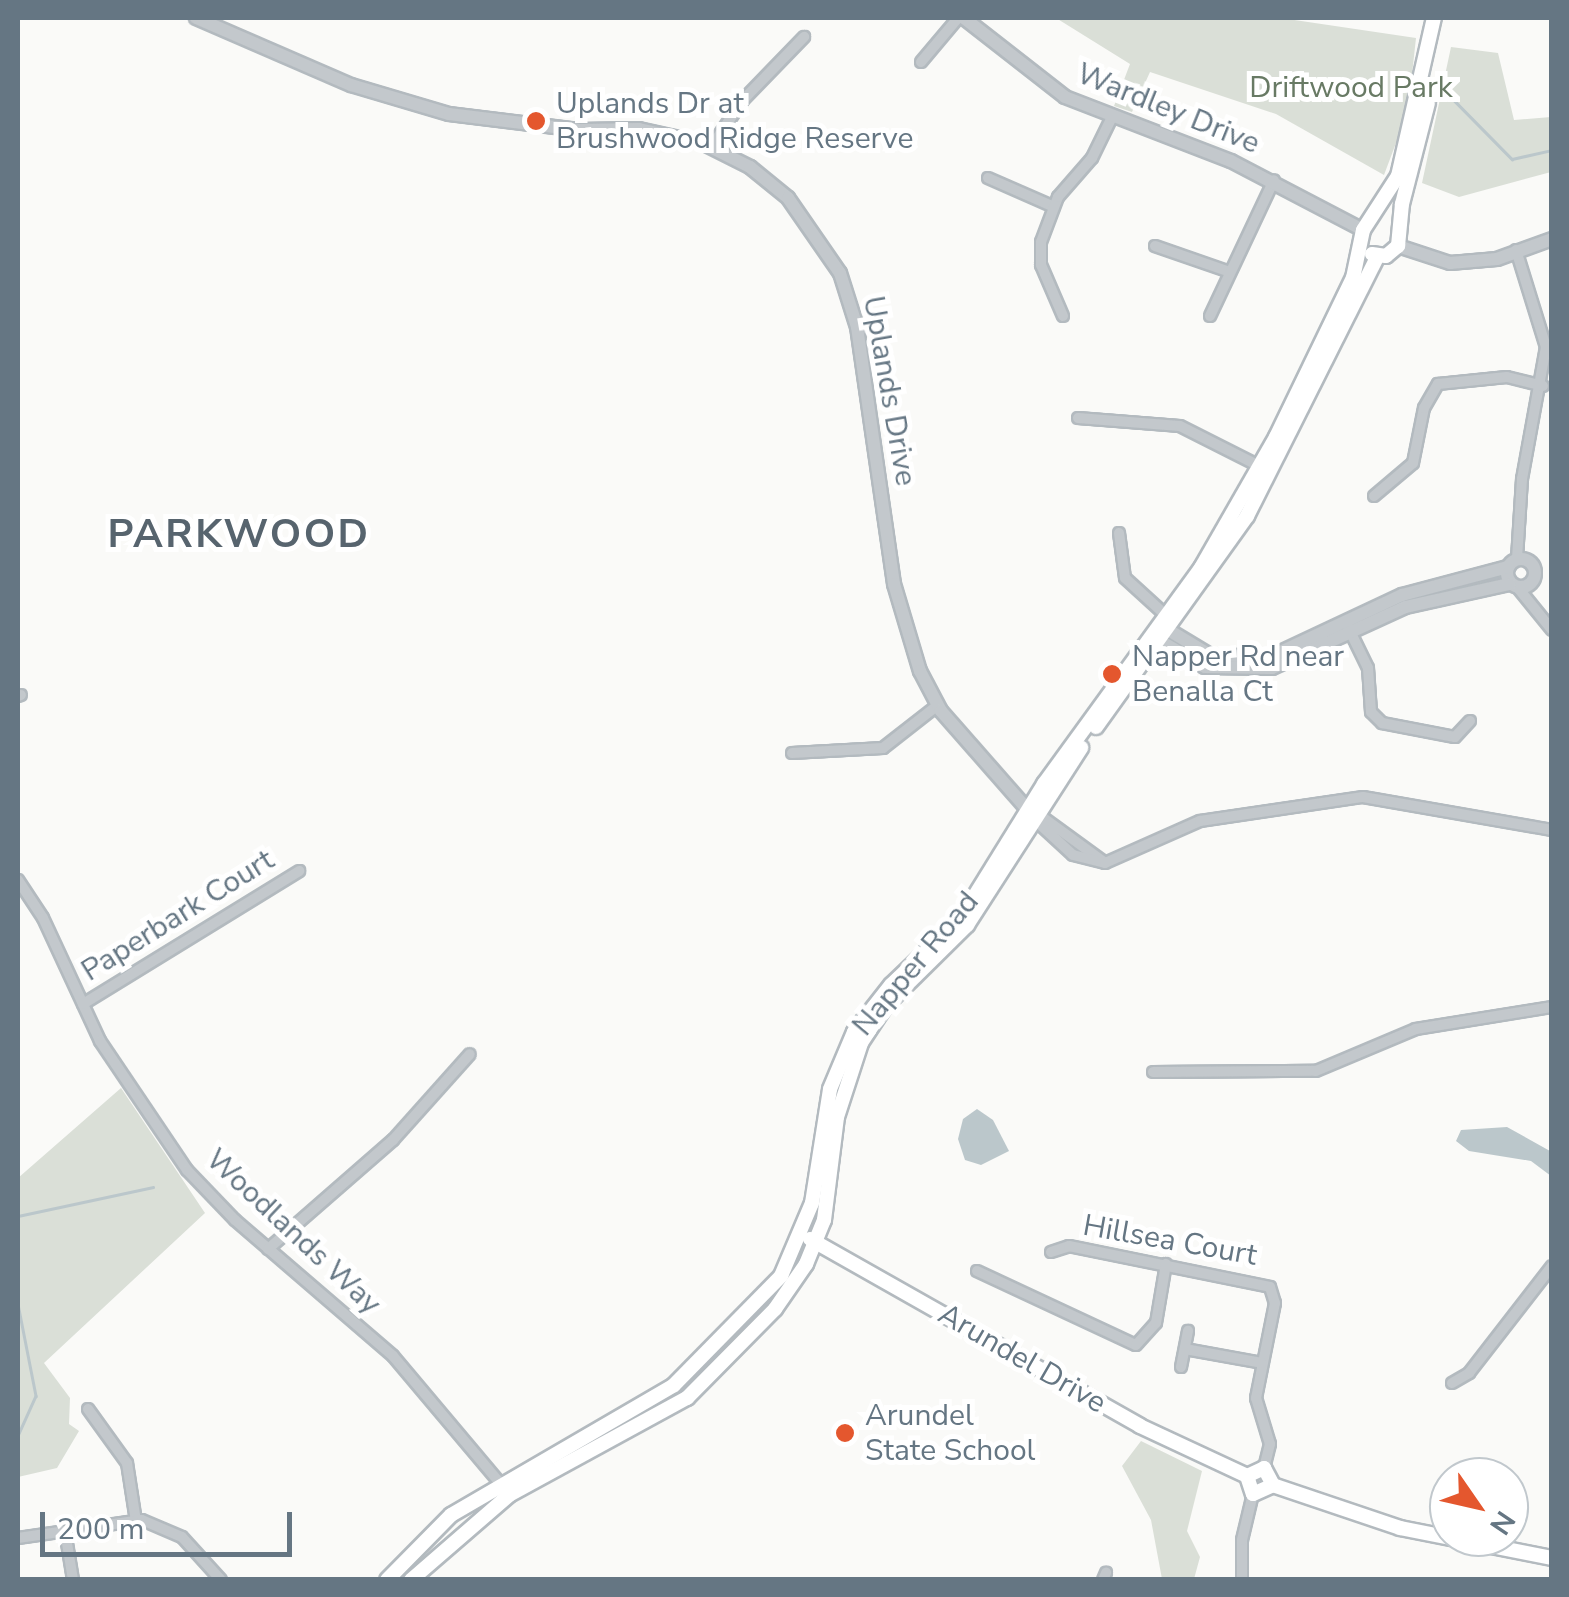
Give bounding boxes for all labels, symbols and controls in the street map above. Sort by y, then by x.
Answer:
street label: Wardley Drive [1071,56,1265,162]
park label: Driftwood Park [1249,70,1453,106]
place label: Uplands Dr at Brushwood Ridge Reserve [556,86,913,156]
marker: Uplands Dr at Brushwood Ridge Reserve [525,110,547,132]
street label: Uplands Drive [855,293,923,489]
district label: PARKWOOD [107,510,371,558]
place label: Napper Rd near Benalla Ct [1132,639,1344,710]
marker: Napper Rd near Benalla Ct [1101,663,1123,685]
street label: Paperbark Court [75,842,281,990]
street label: Napper Road [845,885,987,1043]
street label: Woodlands Way [198,1142,388,1322]
street label: Hillsea Court [1080,1208,1260,1274]
street label: Arundel Drive [932,1296,1112,1422]
place label: Arundel State School [865,1398,1035,1468]
marker: Arundel State School [834,1422,856,1444]
north arrow [1429,1457,1529,1557]
scale bar [45,1492,298,1554]
text: N [1481,1503,1524,1542]
text: 200 m [57,1509,144,1550]

